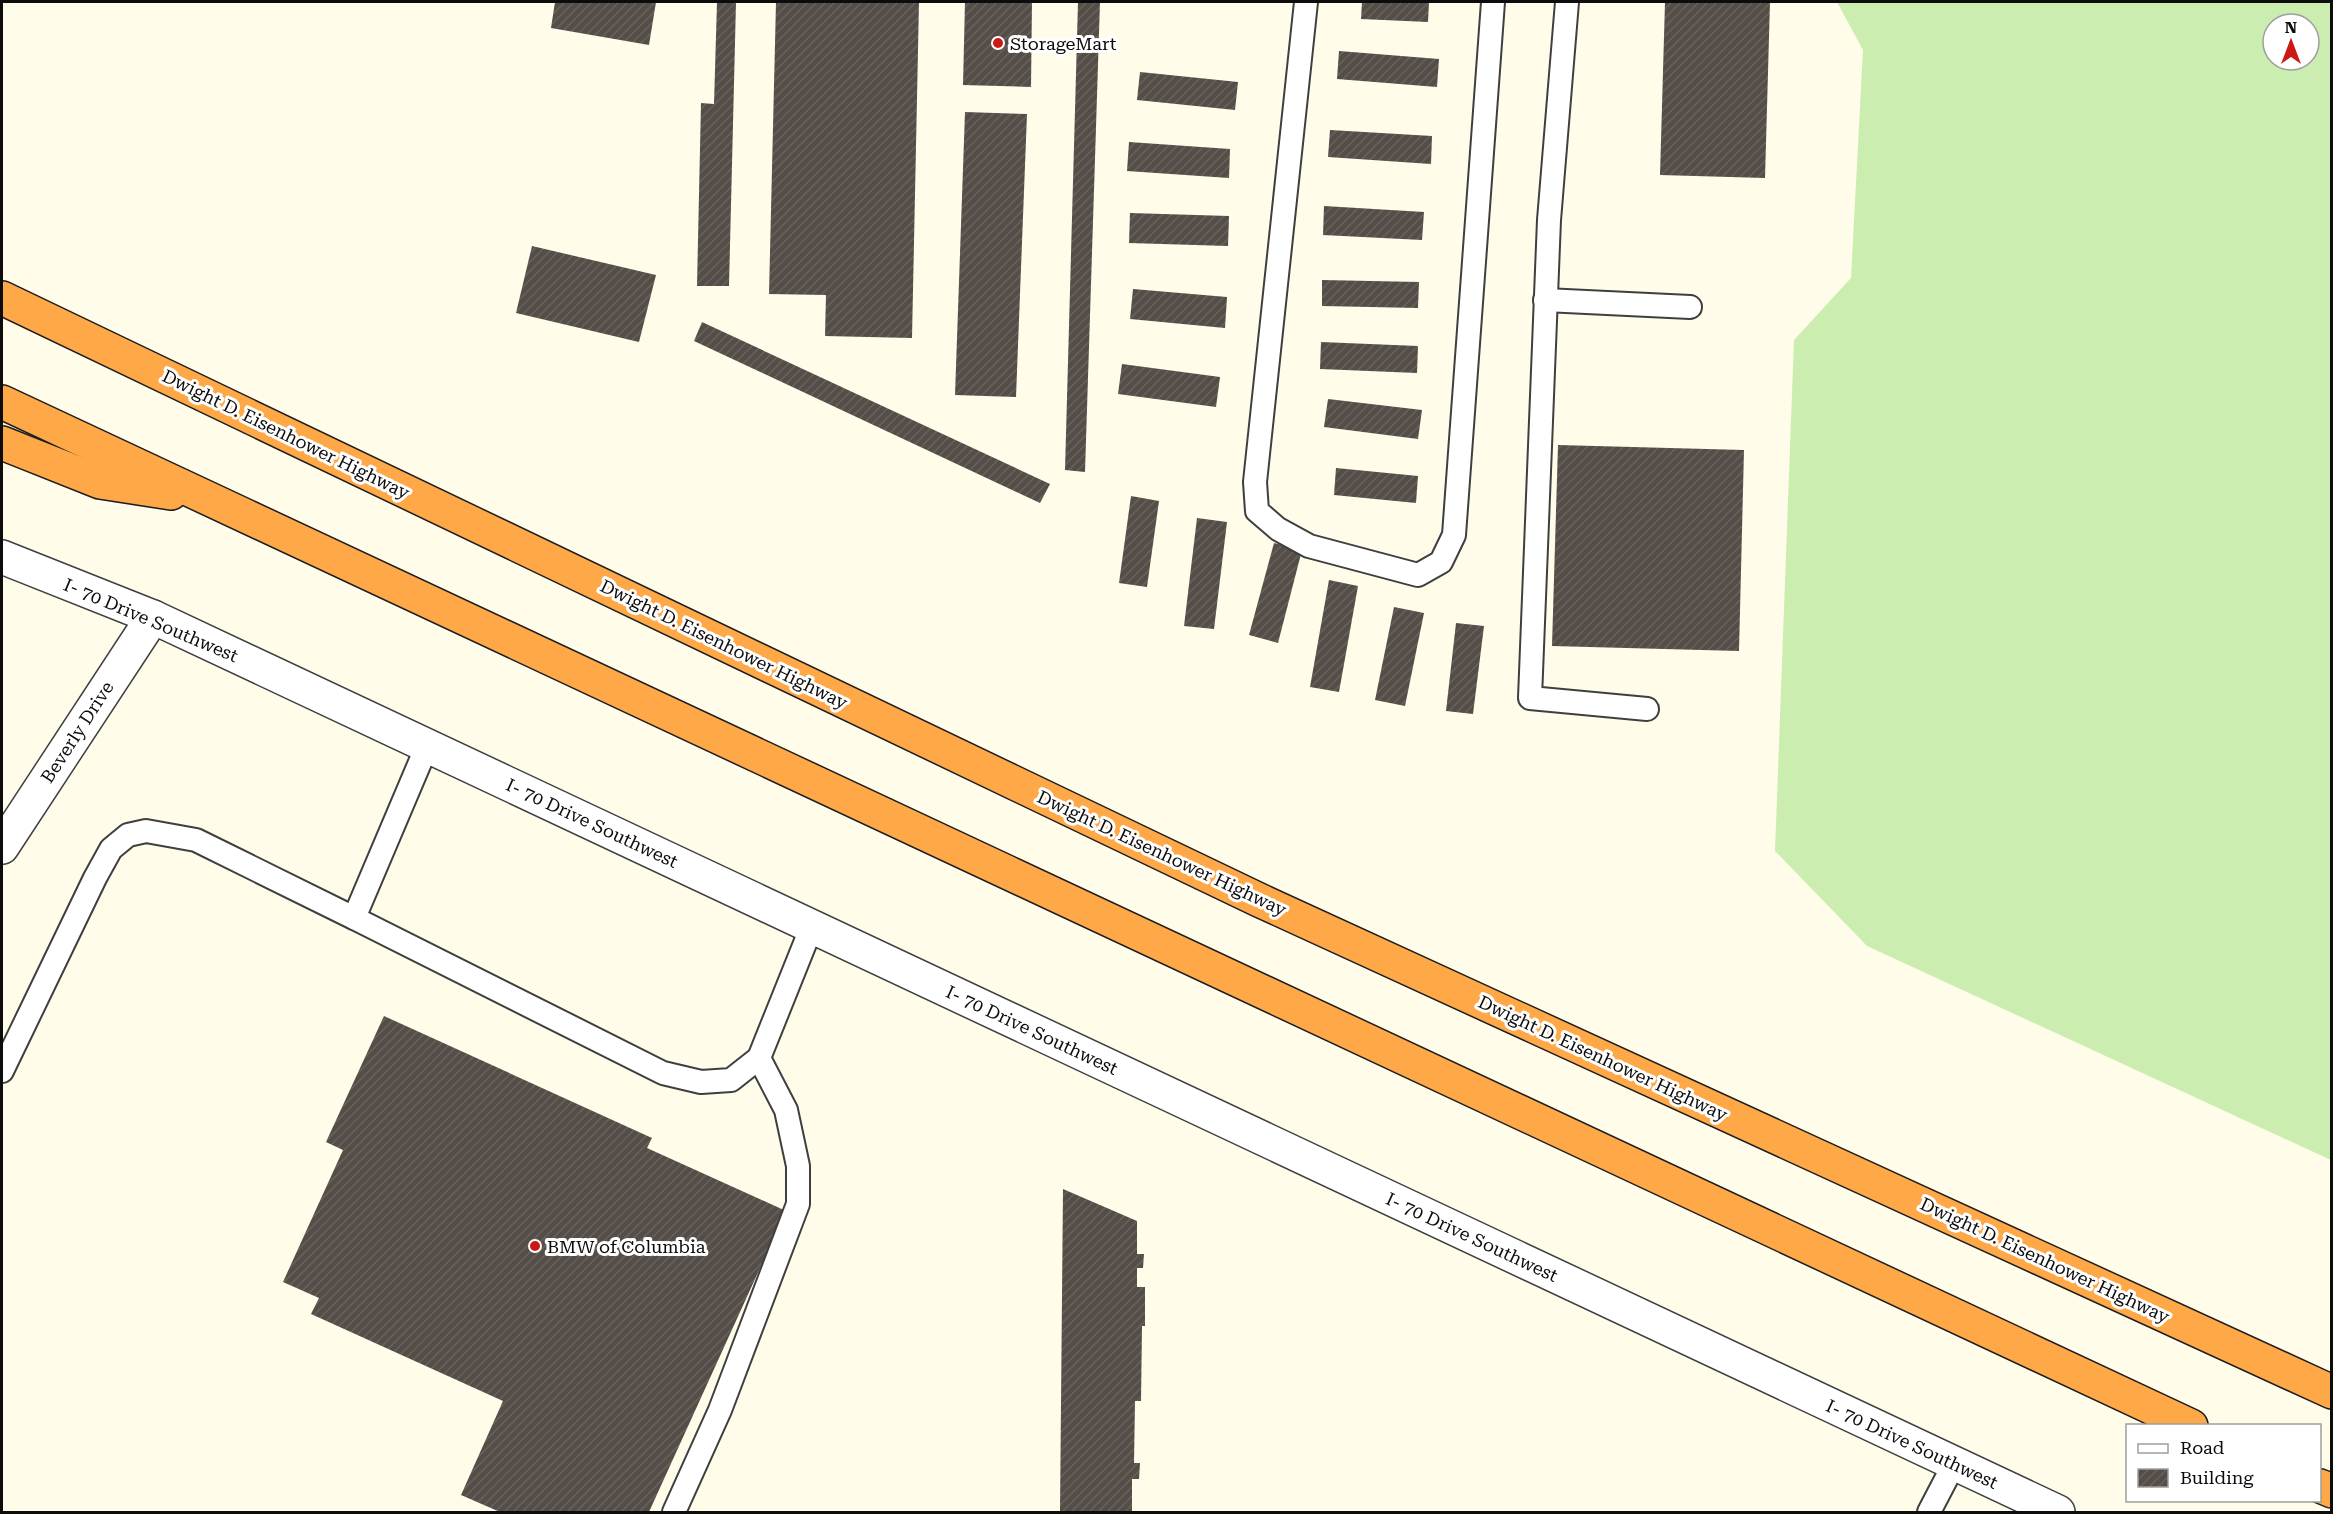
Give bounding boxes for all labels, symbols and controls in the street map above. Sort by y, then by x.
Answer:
north arrow [2261,12,2321,72]
text: N [2285,18,2297,37]
place label: StorageMart [1010,33,1117,54]
marker: StorageMart [991,36,1005,50]
street label: Dwight D. Eisenhower Highway [159,365,413,503]
street label: I- 70 Drive Southwest [61,574,241,666]
street label: Dwight D. Eisenhower Highway [597,575,851,713]
street label: Beverly Drive [36,677,118,787]
street label: I- 70 Drive Southwest [503,774,681,872]
street label: Dwight D. Eisenhower Highway [1034,786,1290,920]
street label: I- 70 Drive Southwest [943,981,1121,1079]
street label: Dwight D. Eisenhower Highway [1475,991,1731,1125]
street label: I- 70 Drive Southwest [1383,1188,1561,1286]
street label: Dwight D. Eisenhower Highway [1917,1193,2173,1327]
place label: BMW of Columbia [547,1236,706,1257]
marker: BMW of Columbia [528,1239,542,1253]
street label: I- 70 Drive Southwest [1823,1395,2001,1493]
legend [2126,1424,2321,1502]
text: Road [2180,1437,2225,1458]
text: Building [2180,1467,2254,1488]

